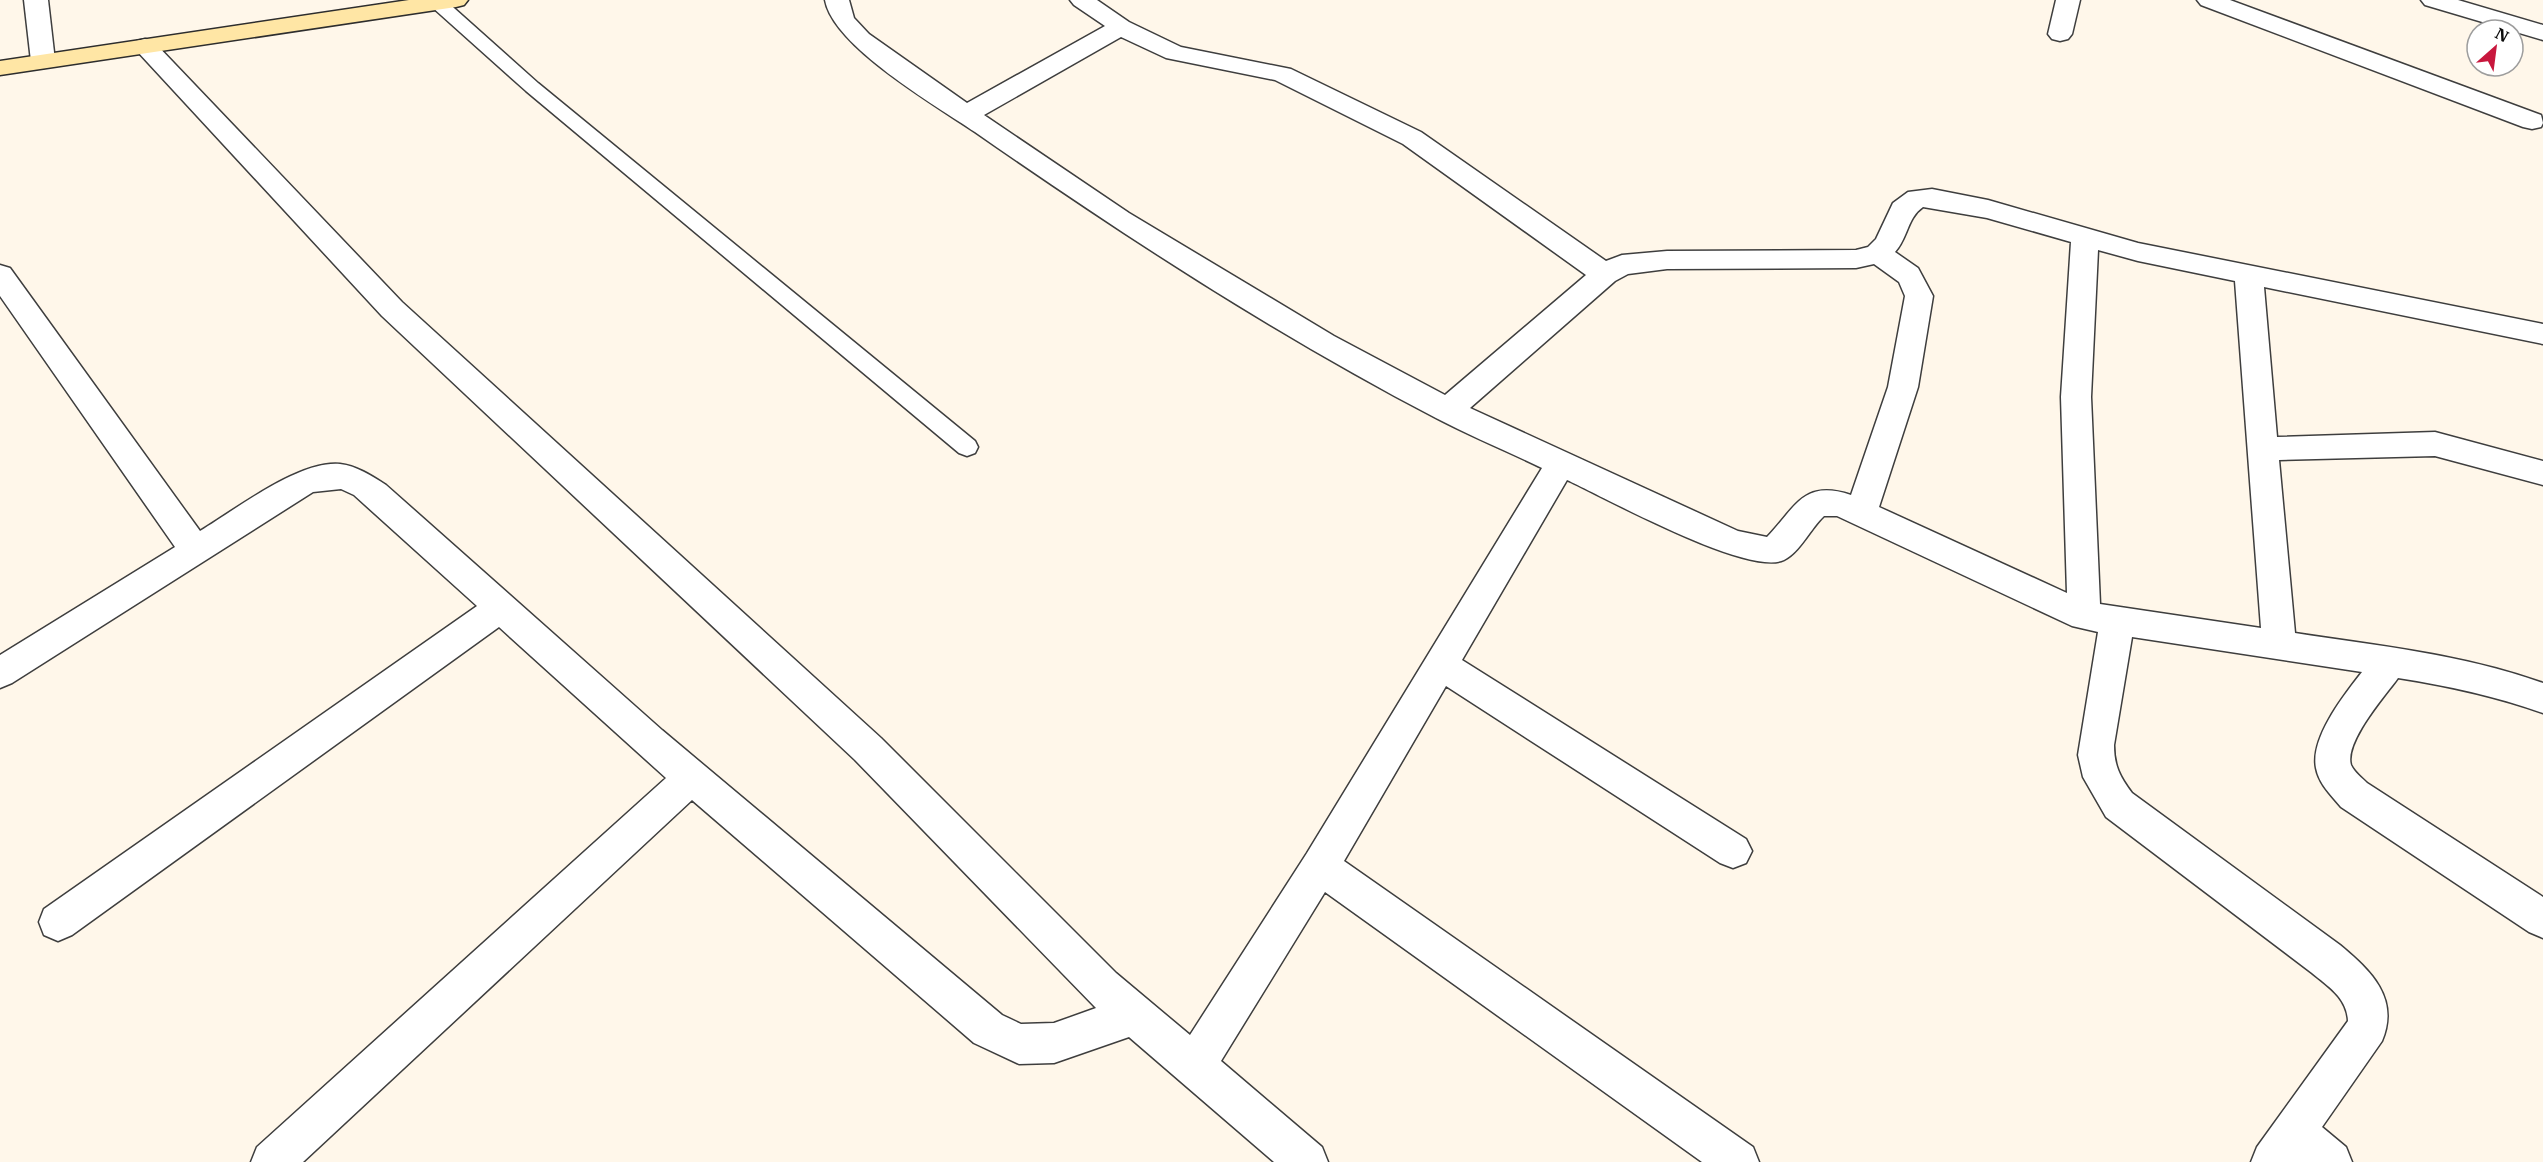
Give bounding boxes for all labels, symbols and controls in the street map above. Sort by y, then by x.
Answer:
north arrow [2465,18,2525,78]
text: N [2492,23,2512,47]

